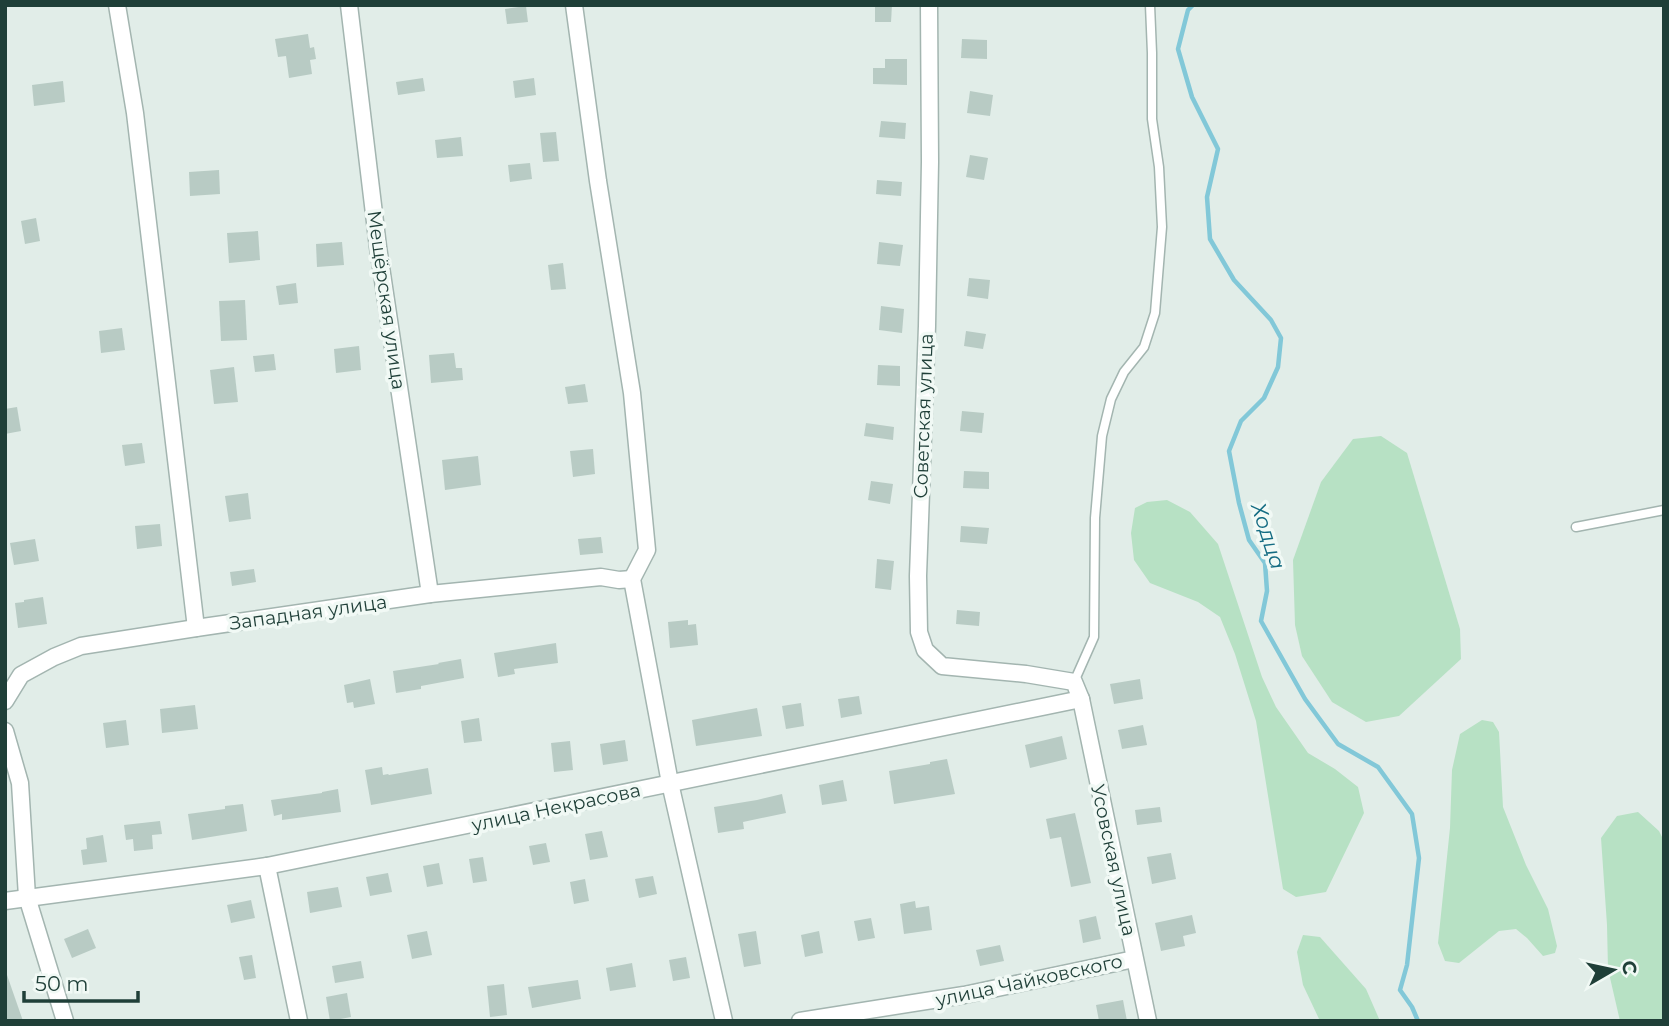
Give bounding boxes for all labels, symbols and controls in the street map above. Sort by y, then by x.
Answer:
street label: Мещёрская улица [363,209,410,391]
street label: Советская улица [909,333,938,499]
water label: Ходца [1246,498,1291,572]
street label: Западная улица [228,590,388,635]
street label: улица Некрасова [469,778,643,837]
street label: Усовская улица [1086,782,1141,938]
north arrow [1578,935,1648,1005]
street label: улица Чайковского [933,949,1125,1012]
text: С [1617,959,1642,976]
scale bar [24,960,138,1004]
text: 50 m [35,971,89,996]

